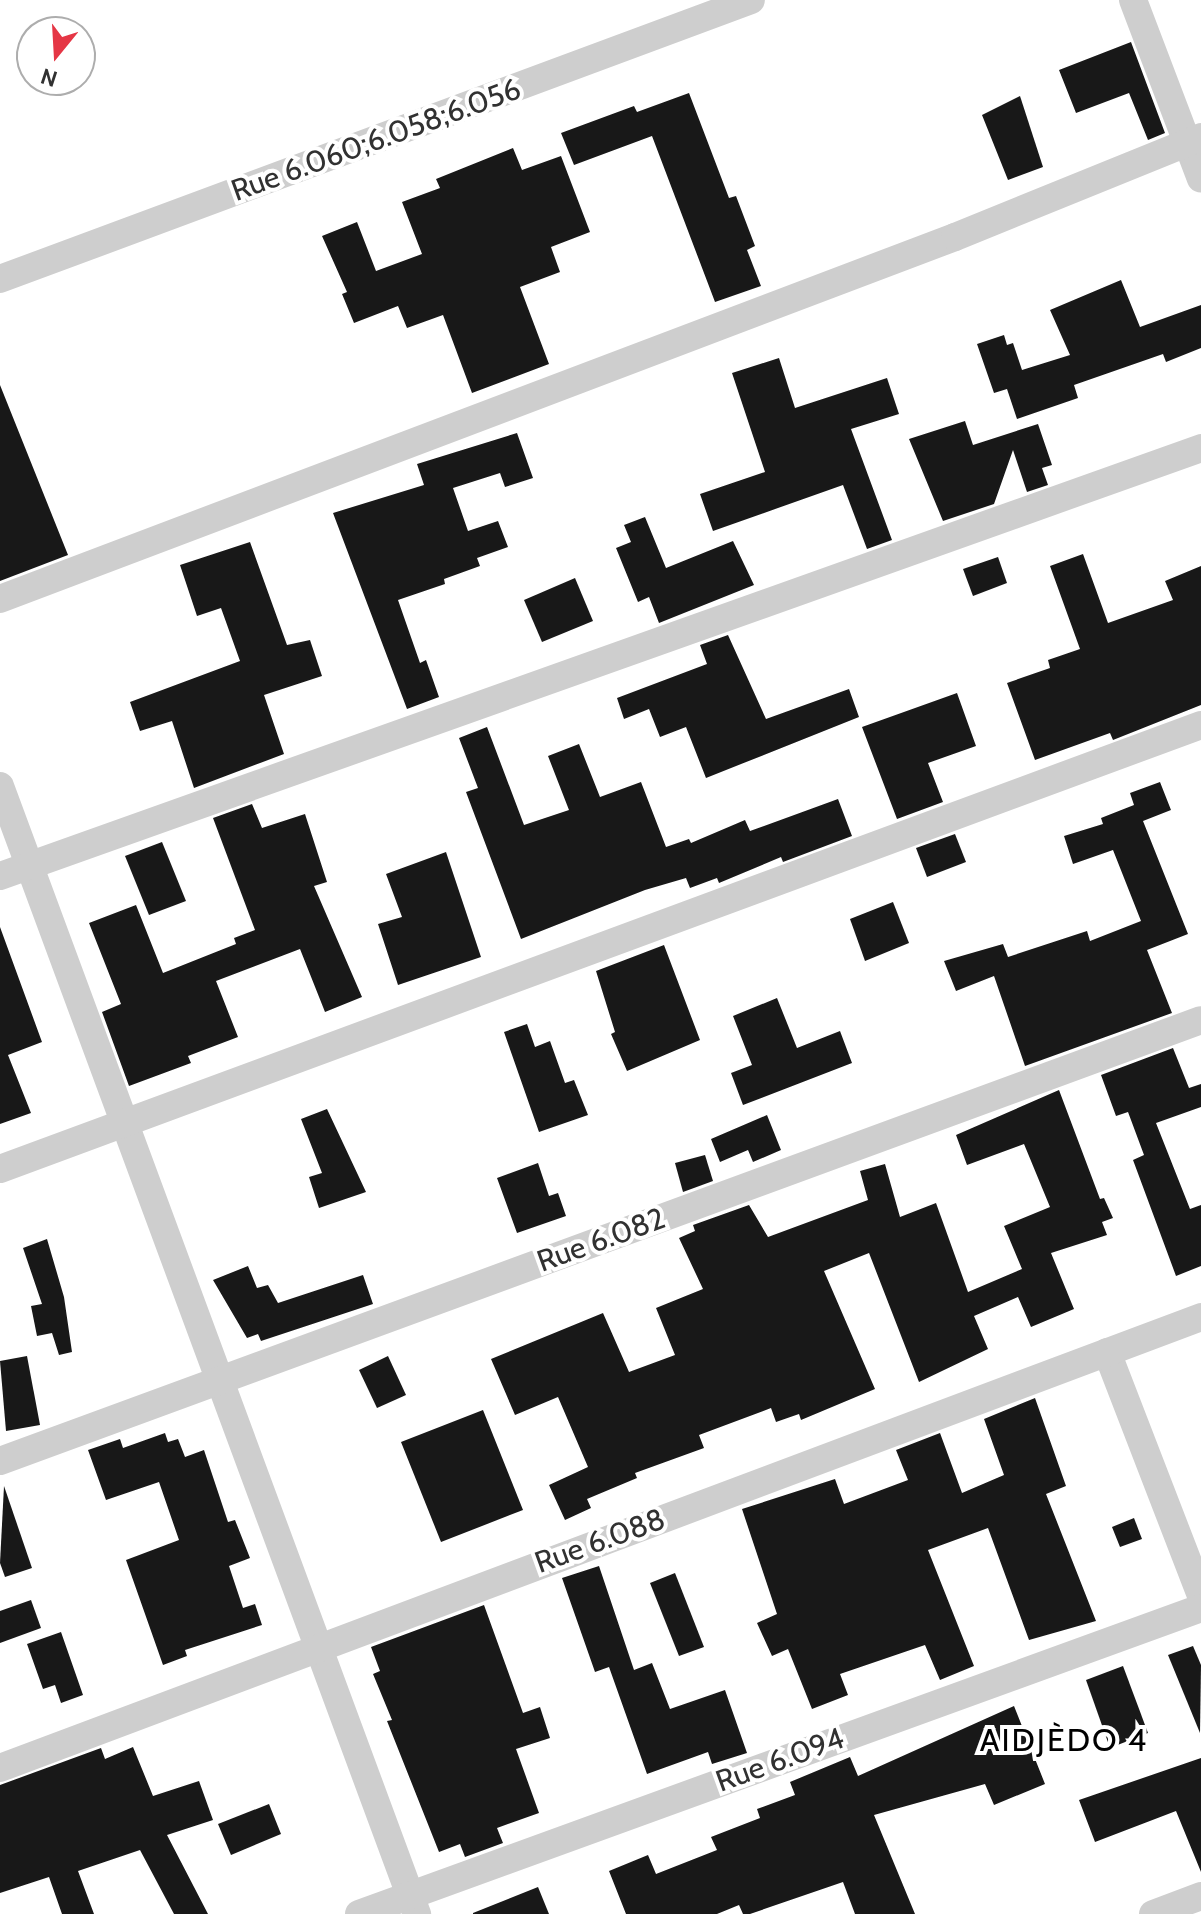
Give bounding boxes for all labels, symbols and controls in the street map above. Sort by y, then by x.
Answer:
north arrow [16,16,96,96]
text: N [37,62,61,93]
street label: Rue 6.060;6.058;6.056 [226,71,526,209]
street label: Rue 6.082 [532,1200,670,1280]
street label: Rue 6.088 [530,1501,670,1581]
street label: Rue 6.094 [711,1720,849,1800]
district label: AIDJÈDO 4 [980,1721,1148,1759]

